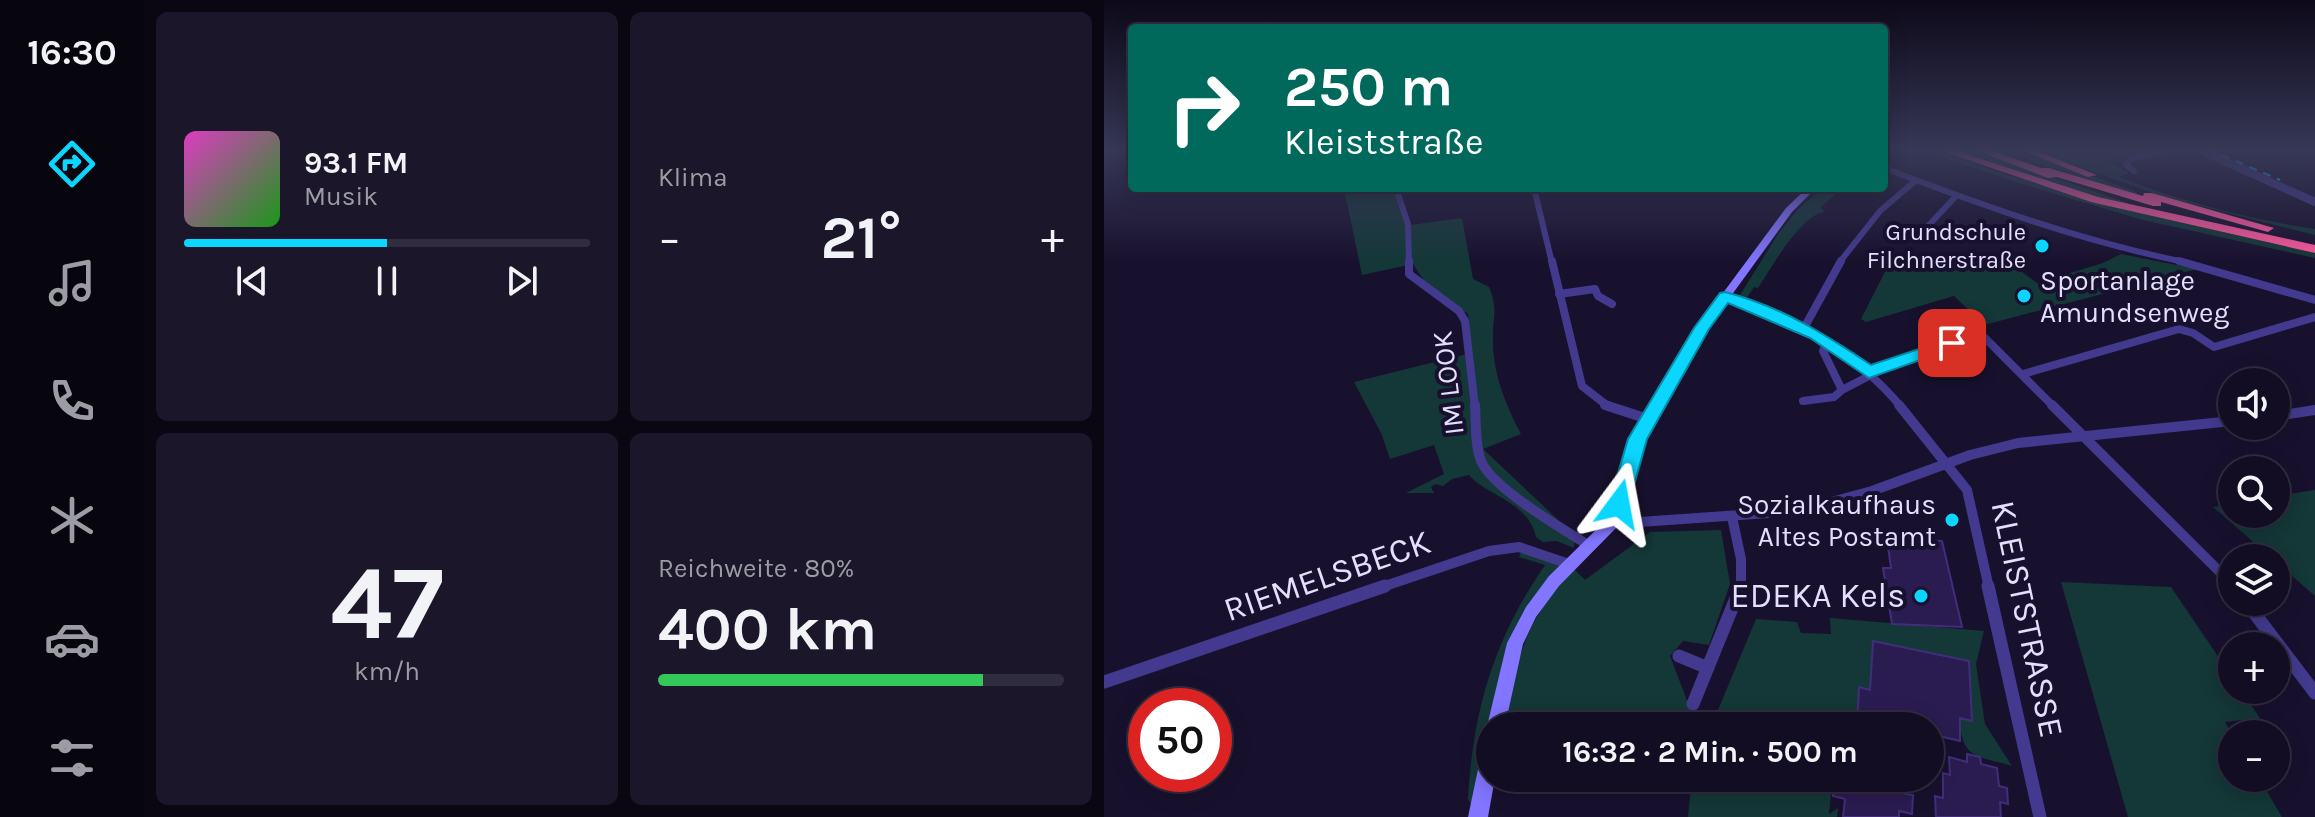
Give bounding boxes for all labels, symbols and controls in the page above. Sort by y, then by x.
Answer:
text: 16:30 [27,31,117,73]
text: 250 m [1284,54,1453,119]
icon: right [1152,56,1256,160]
text: Kleiststraße [1284,121,1483,163]
icon: directions [44,136,100,192]
text: 93.1 FM [304,145,408,181]
text: Klima [658,162,727,193]
text: Musik [304,181,378,212]
text: 21° [821,203,902,273]
text: − [658,213,681,264]
text: + [1041,213,1064,264]
place label: Grundschule Filchnerstraße [1867,218,2026,274]
marker: Grundschule Filchnerstraße [2033,237,2051,255]
icon: music [44,255,100,311]
icon: previous [230,259,274,303]
icon: pause [365,259,409,303]
icon: next [500,259,544,303]
place label: Sportanlage Amundsenweg [2040,264,2229,329]
marker: Sportanlage Amundsenweg [2015,287,2033,305]
pin [1918,309,1986,377]
icon: arrive [1930,321,1974,365]
street label: IM LOOK [1425,329,1471,437]
map controls [2218,368,2290,792]
button: sound [2218,368,2290,440]
icon: phone [44,373,100,429]
button: search [2218,456,2290,528]
position arrow [1577,462,1661,546]
place label: Sozialkaufhaus Altes Postamt [1737,488,1936,553]
icon: climate [44,492,100,548]
street label: KLEISTSTRASSE [1982,497,2072,741]
marker: Sozialkaufhaus Altes Postamt [1943,511,1961,529]
street label: RIEMELSBECK [1219,522,1435,630]
text: 47 [330,543,444,664]
button: layers [2218,544,2290,616]
text: Reichweite · 80% [658,553,854,584]
place label: EDEKA Kels [1731,576,1905,616]
marker: EDEKA Kels [1912,587,1930,605]
text: 400 km [658,594,877,664]
icon: car [44,611,100,667]
button: + [2218,632,2290,704]
text: km/h [354,656,420,687]
speed limit sign: 50 [1128,688,1232,792]
button: − [2218,720,2290,792]
icon: filters [44,730,100,786]
text: 16:32 · 2 Min. · 500 m [1562,734,1858,770]

